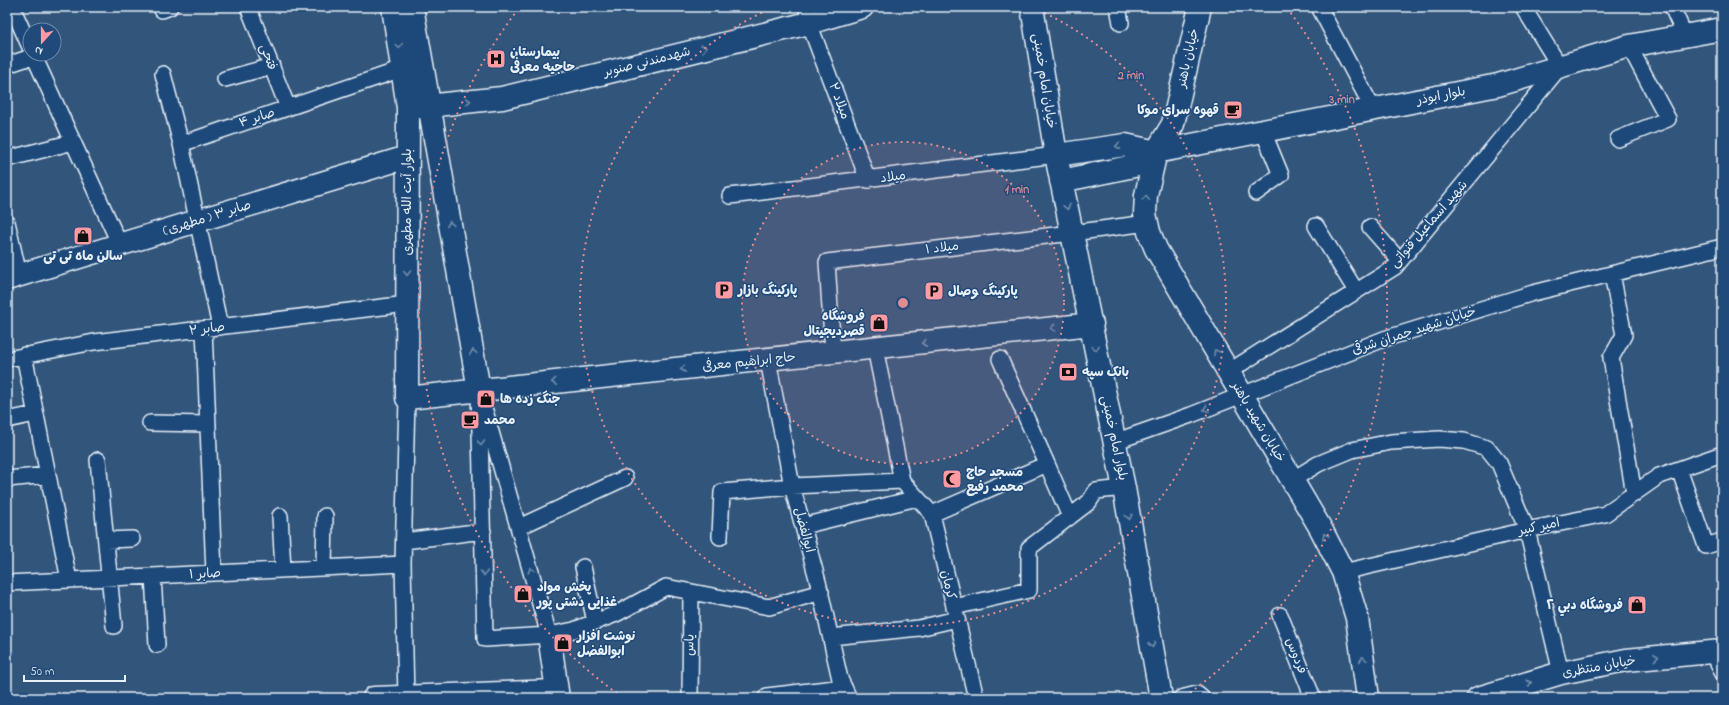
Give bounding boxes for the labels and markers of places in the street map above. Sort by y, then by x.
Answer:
place label: بیمارستان حاجیه معرفی [510,43,576,77]
hospital icon: بیمارستان حاجیه معرفی [485,48,507,70]
cafe icon: قهوه سرای موکا [1222,99,1244,121]
place label: قهوه سرای موکا [1137,101,1219,120]
shop icon: سالن ماه تی تی [72,225,94,247]
place label: سالن ماه تی تی [43,247,123,266]
parking icon: پارکینگ بازار [713,279,735,301]
parking icon: پارکینگ وصال [923,280,945,302]
place label: پارکینگ بازار [737,281,798,300]
place label: پارکینگ وصال [948,282,1018,301]
centre of rings [896,296,910,310]
place label: فروشگاه قصردیجیتال [803,307,865,341]
shop icon: فروشگاه قصردیجیتال [868,312,890,334]
bank icon: بانک سپه [1057,361,1079,383]
place label: بانک سپه [1082,363,1129,382]
shop icon: جنگ زده ها [475,388,497,410]
place label: جنگ زده ها [500,390,561,409]
cafe icon: محمد [459,409,481,431]
place label: محمد [484,411,516,430]
place label: مسجد حاج محمد رفیع [966,463,1024,497]
mosque icon: مسجد حاج محمد رفیع [941,468,963,490]
place label: پخش مواد غذایی دشتی پور [536,578,617,612]
shop icon: پخش مواد غذایی دشتی پور [512,583,534,605]
shop icon: فروشگاه دبي ٢ [1626,594,1648,616]
place label: فروشگاه دبي ٢ [1547,596,1623,617]
place label: نوشت افزار ابوالفضل [576,627,636,661]
shop icon: نوشت افزار ابوالفضل [552,632,574,654]

